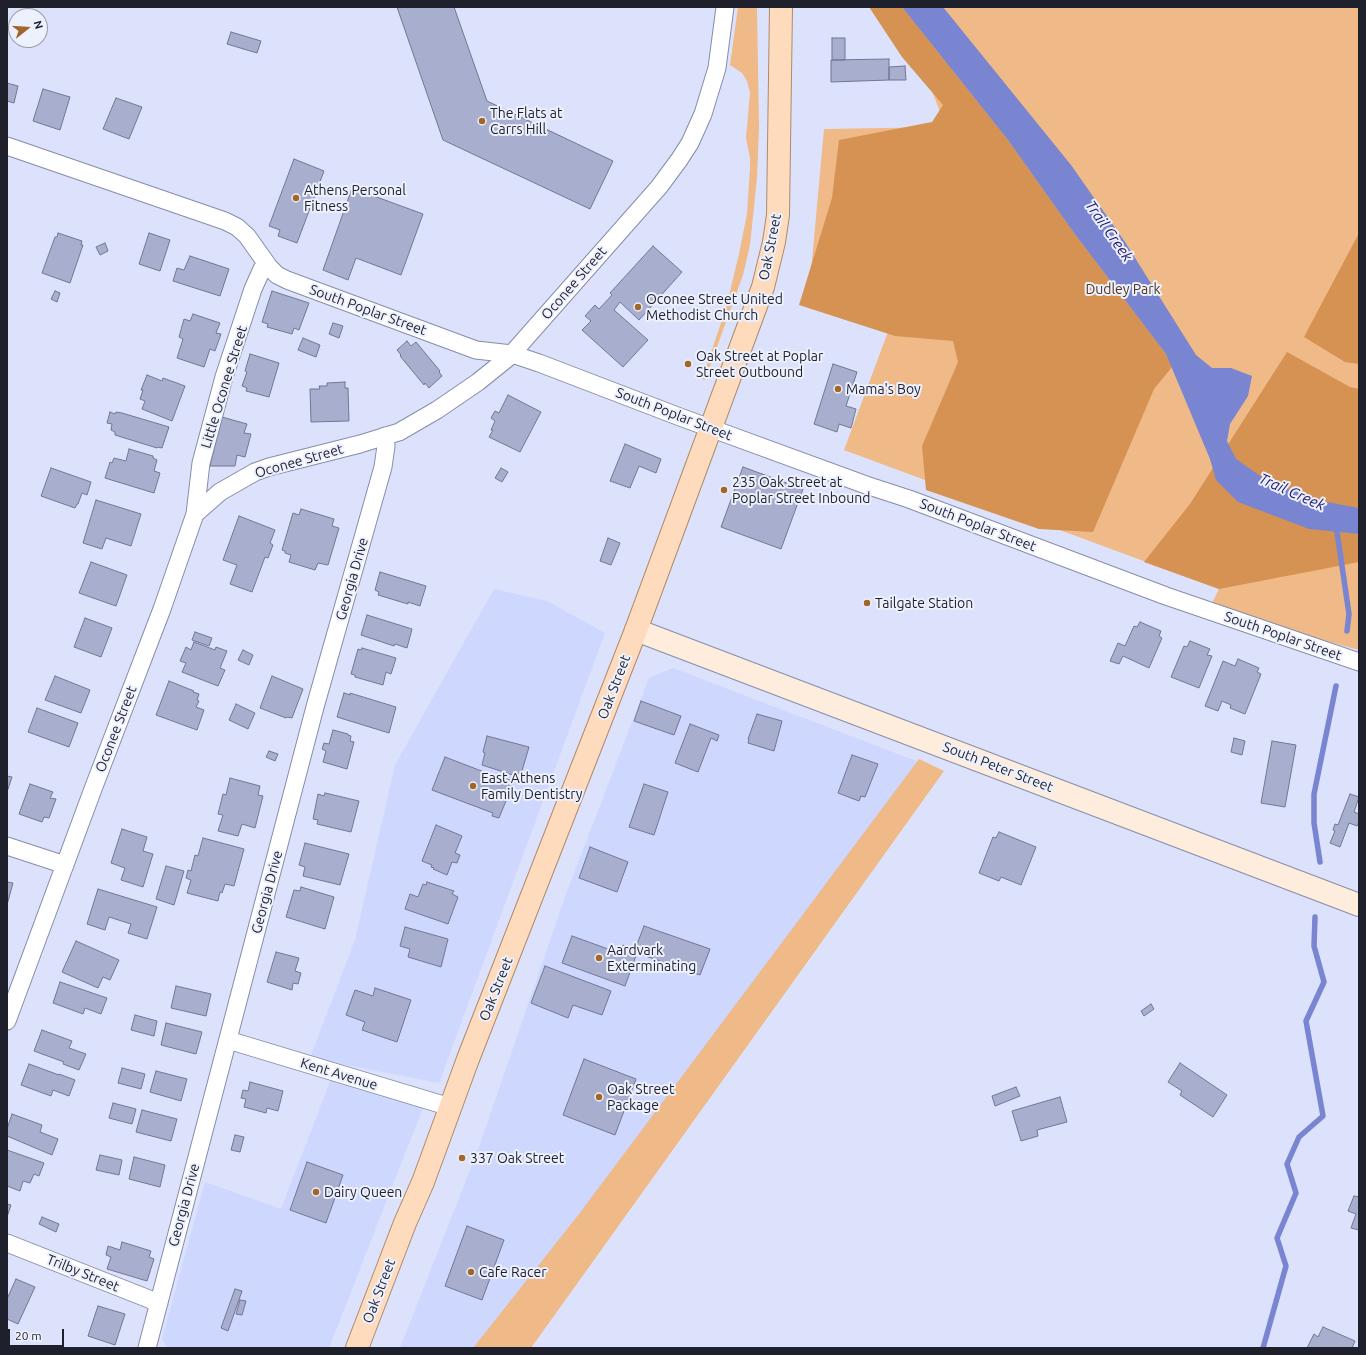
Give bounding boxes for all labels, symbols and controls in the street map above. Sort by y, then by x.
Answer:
north arrow [8,8,48,48]
text: N [32,19,45,30]
place label: The Flats at Carrs Hill [490,105,562,138]
marker: The Flats at Carrs Hill [477,116,487,126]
place label: Athens Personal Fitness [304,182,406,214]
marker: Athens Personal Fitness [291,193,301,203]
water label: Trail Creek [1081,197,1137,265]
street label: Oak Street [755,212,785,282]
street label: Oconee Street [538,243,610,323]
street label: South Poplar Street [307,281,429,339]
park label: Dudley Park [1085,281,1161,297]
place label: Oconee Street United Methodist Church [646,291,783,324]
marker: Oconee Street United Methodist Church [633,302,643,312]
street label: Little Oconee Street [197,324,251,450]
place label: Oak Street at Poplar Street Outbound [696,348,823,380]
marker: Oak Street at Poplar Street Outbound [683,359,693,369]
place label: Mama's Boy [846,381,921,397]
street label: South Poplar Street [613,384,735,444]
marker: Mama's Boy [833,384,843,394]
street label: Oconee Street [253,440,345,482]
water label: Trail Creek [1256,469,1328,515]
place label: 235 Oak Street at Poplar Street Inbound [732,474,870,506]
marker: 235 Oak Street at Poplar Street Inbound [719,485,729,495]
street label: South Poplar Street [917,495,1039,555]
street label: Georgia Drive [332,536,372,622]
place label: Tailgate Station [875,595,973,611]
marker: Tailgate Station [862,598,872,608]
street label: South Poplar Street [1222,608,1344,664]
street label: Oak Street [594,653,634,721]
street label: Oconee Street [92,683,140,775]
street label: South Peter Street [940,738,1056,796]
place label: East Athens Family Dentistry [481,770,583,802]
marker: East Athens Family Dentistry [468,781,478,791]
street label: Georgia Drive [248,849,286,935]
place label: Aardvark Exterminating [607,942,696,974]
marker: Aardvark Exterminating [594,953,604,963]
street label: Oak Street [476,955,516,1023]
street label: Kent Avenue [298,1054,380,1094]
place label: Oak Street Package [607,1081,674,1114]
marker: Oak Street Package [594,1092,604,1102]
place label: 337 Oak Street [470,1150,564,1166]
marker: 337 Oak Street [457,1153,467,1163]
street label: Georgia Drive [165,1162,203,1248]
place label: Dairy Queen [324,1184,402,1200]
marker: Dairy Queen [311,1187,321,1197]
street label: Trilby Street [44,1251,122,1295]
street label: Oak Street [359,1257,399,1325]
place label: Cafe Racer [479,1264,546,1280]
marker: Cafe Racer [466,1267,476,1277]
scale bar [10,1321,66,1347]
text: 20 m [15,1329,42,1342]

